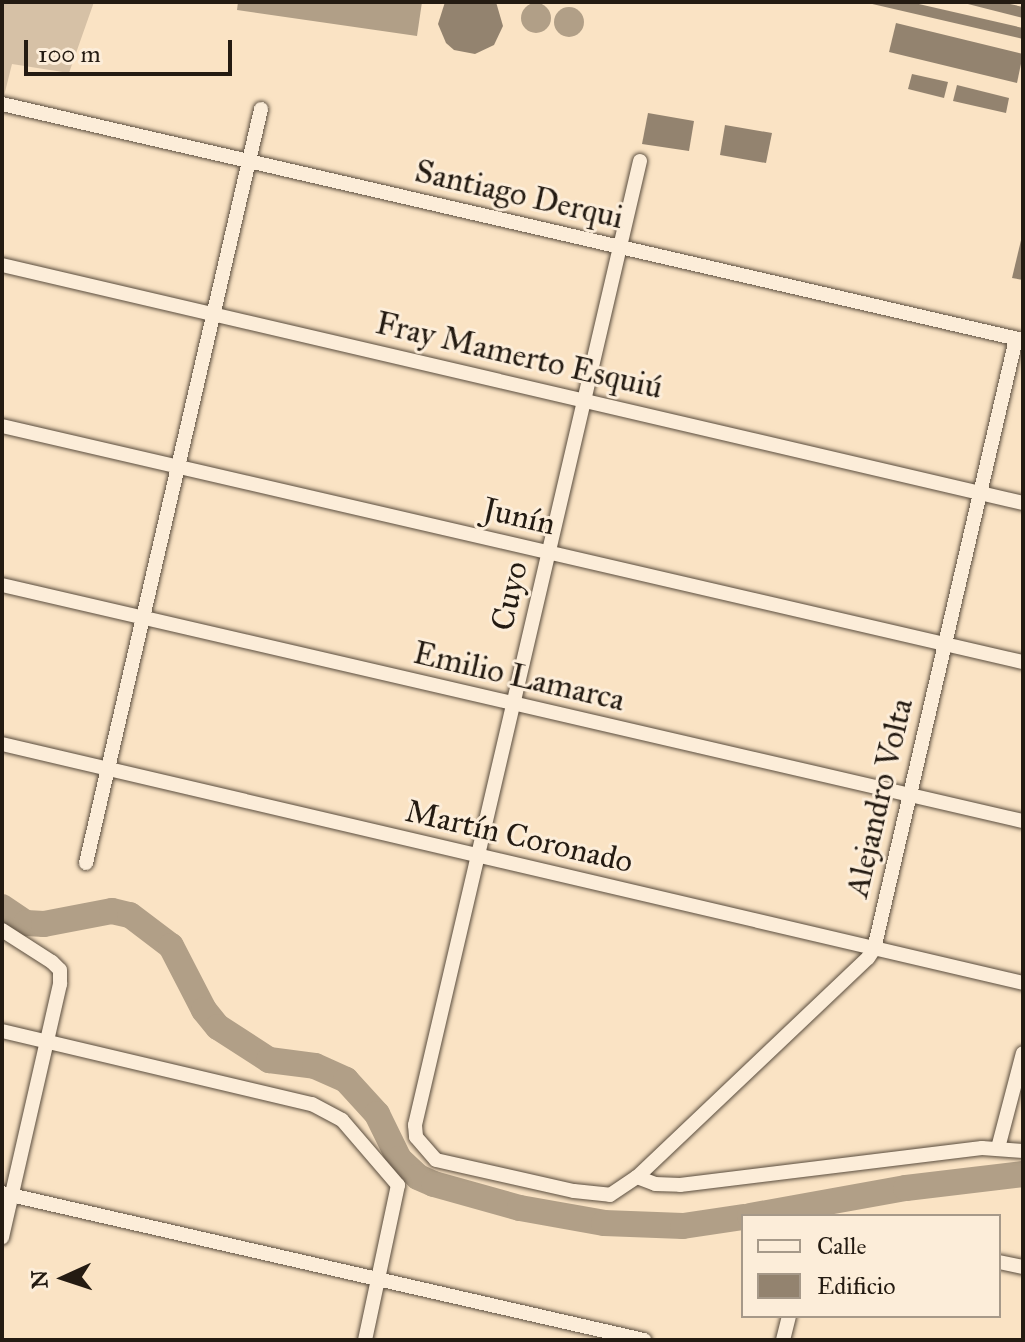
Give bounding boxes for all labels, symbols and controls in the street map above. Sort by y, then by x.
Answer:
scale bar [28,24,236,74]
text: 100 m [38,39,101,69]
street label: Santiago Derqui [411,152,627,238]
street label: Fray Mamerto Esquiú [372,304,666,408]
street label: Junín [479,490,559,544]
street label: Cuyo [483,558,537,634]
street label: Emilio Lamarca [410,634,628,720]
street label: Alejandro Volta [838,695,922,901]
street label: Martín Coronado [401,792,637,882]
legend [741,1214,1001,1318]
text: Calle [817,1231,866,1261]
north arrow [24,1238,104,1318]
text: N [26,1269,54,1289]
text: Edificio [817,1271,896,1301]

